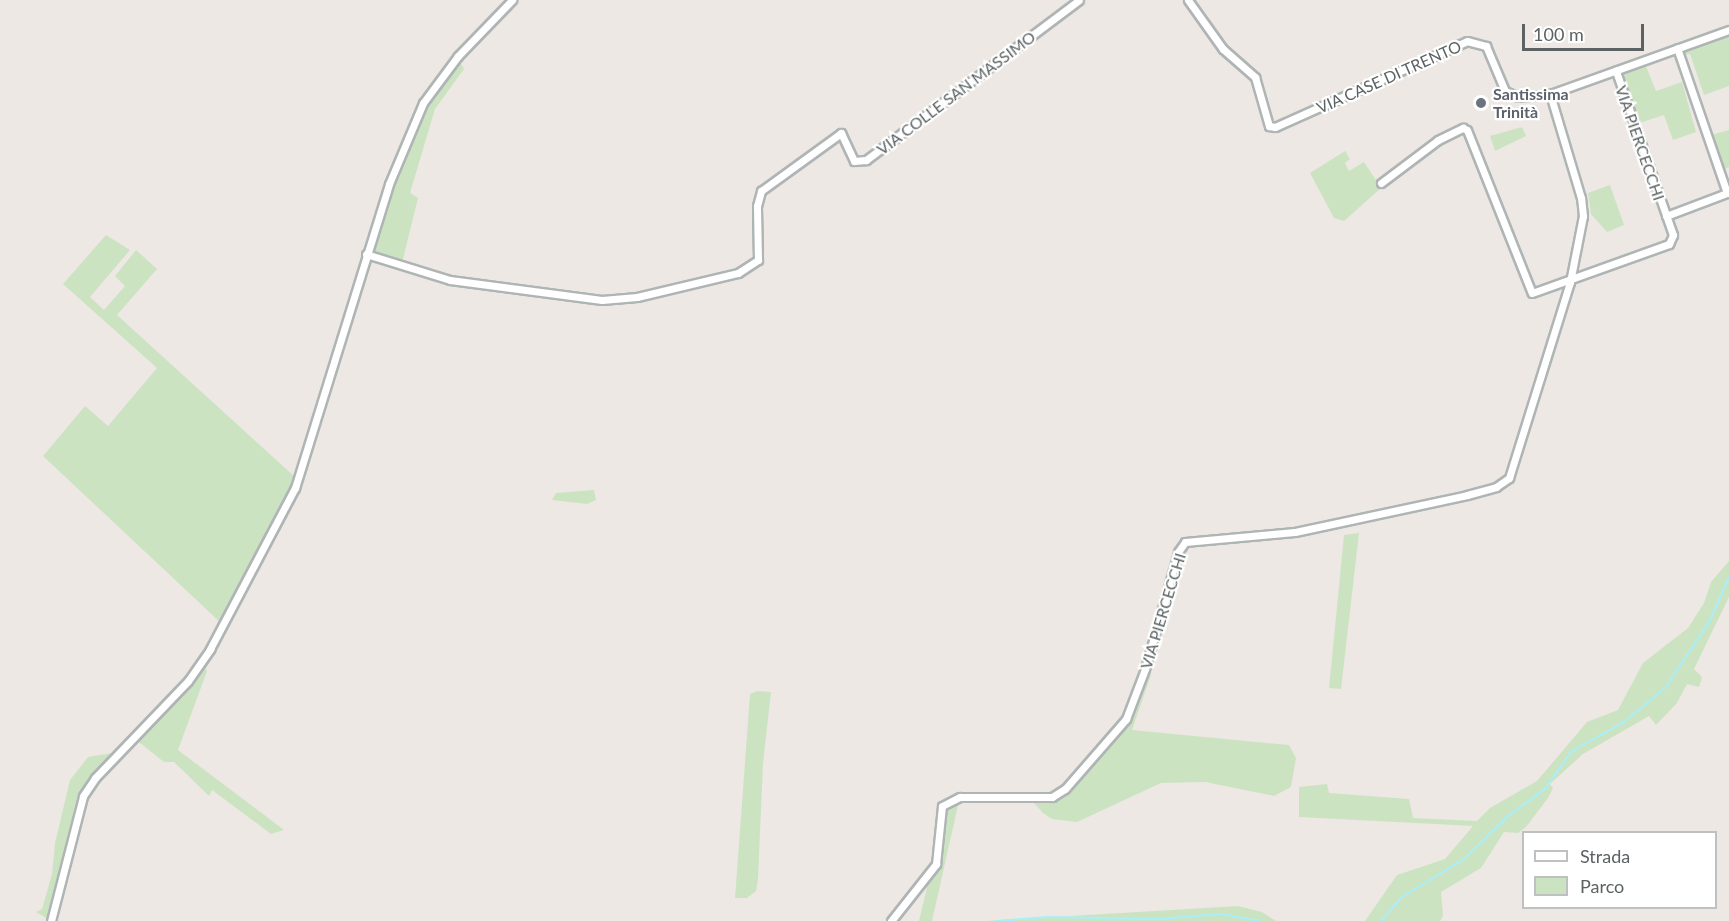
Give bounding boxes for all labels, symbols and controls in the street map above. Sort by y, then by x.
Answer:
scale bar [1525,12,1646,50]
text: 100 m [1533,23,1584,45]
street label: VIA COLLE SAN MASSIMO [873,27,1039,159]
street label: VIA CASE DI TRENTO [1313,36,1465,118]
street label: VIA PIERCECCHI [1611,83,1669,203]
place label: Santissima Trinità [1493,84,1569,122]
marker: Santissima Trinità [1474,96,1488,110]
street label: VIA PIERCECCHI [1136,550,1190,672]
legend [1522,831,1717,909]
text: Strada [1580,845,1630,867]
text: Parco [1580,875,1624,897]

